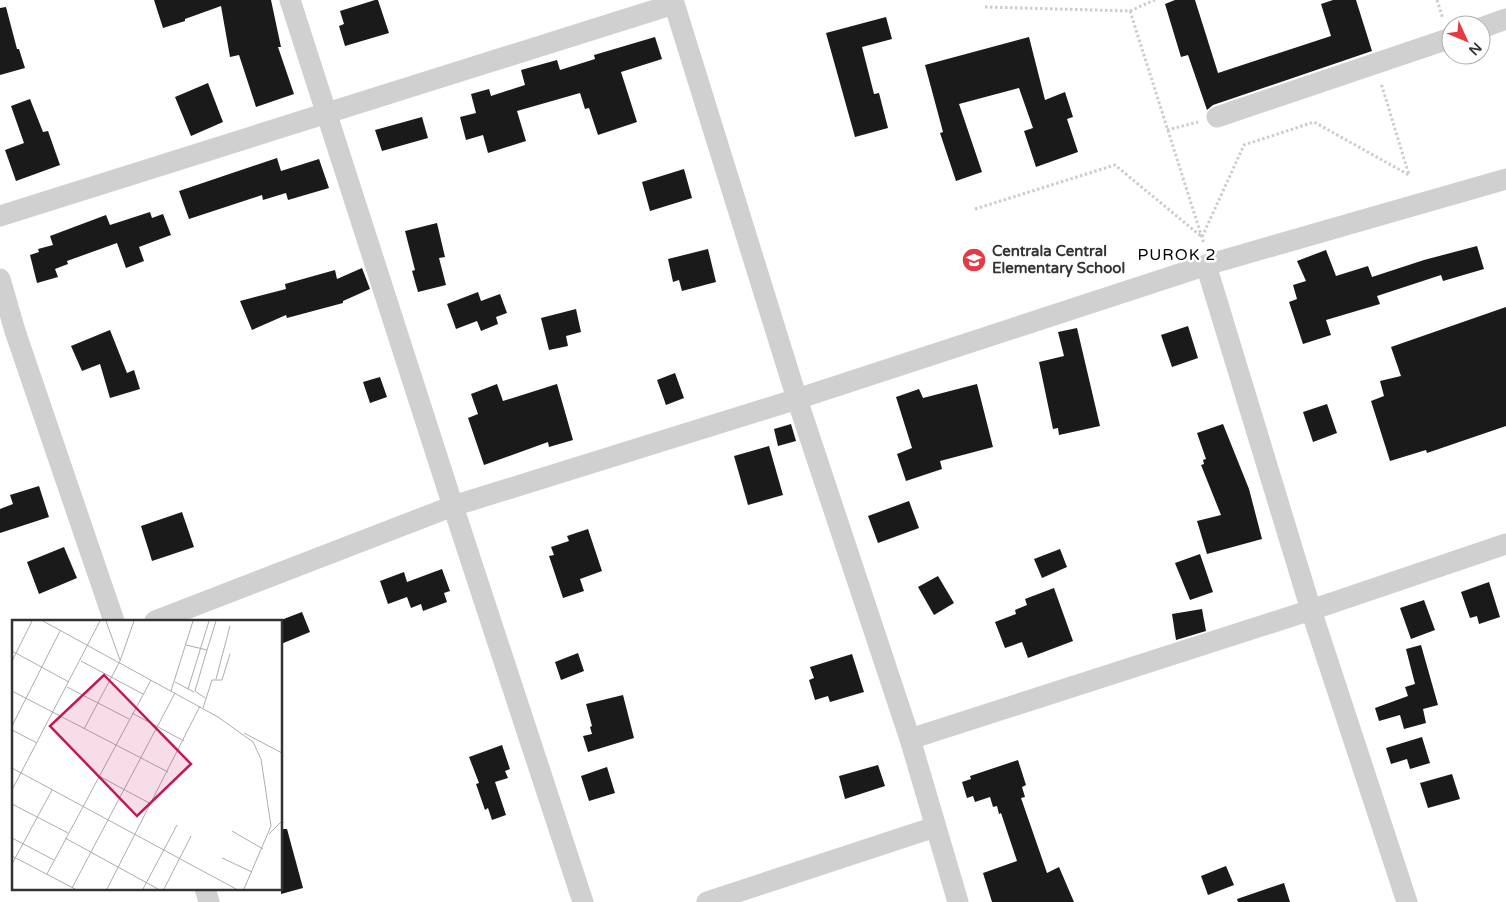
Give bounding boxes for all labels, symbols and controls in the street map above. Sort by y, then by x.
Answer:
north arrow [1441,15,1491,65]
text: N [1465,39,1485,59]
place label: Centrala Central Elementary School [992,242,1125,278]
district label: PUROK 2 [1137,245,1217,265]
school or university icon: Centrala Central Elementary School [961,247,987,273]
inset map [12,620,282,890]

